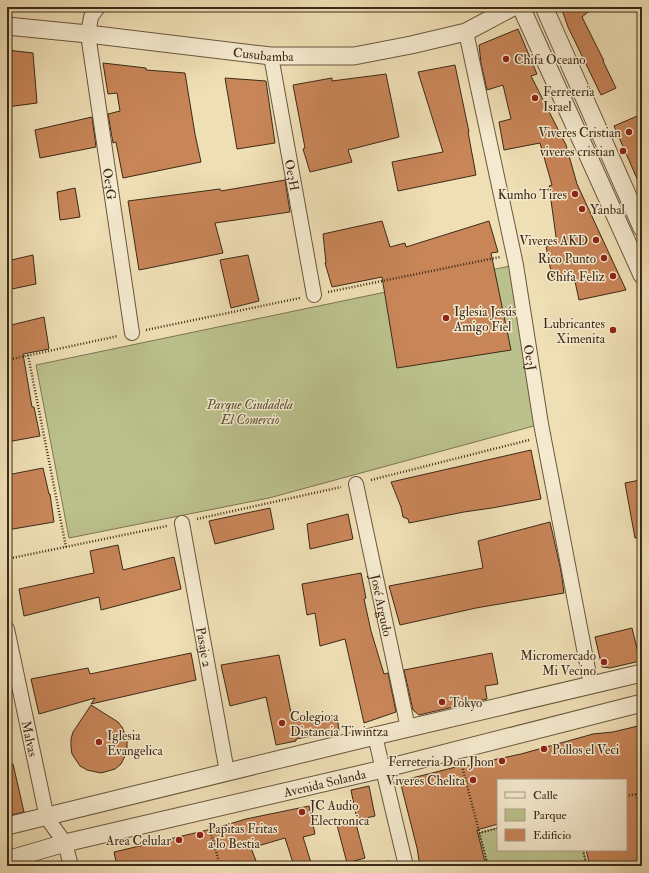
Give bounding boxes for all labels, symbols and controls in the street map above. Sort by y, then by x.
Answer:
street label: Cusubamba [232,44,294,65]
place label: Chifa Oceano [514,52,586,68]
marker: Chifa Oceano [501,54,511,64]
place label: Ferreteria Israel [543,84,595,115]
marker: Ferreteria Israel [530,93,540,103]
place label: Viveres Cristian [538,125,621,141]
marker: Viveres Cristian [624,127,634,137]
place label: viveres cristian [539,144,615,160]
marker: viveres cristian [618,146,628,156]
street label: Oe3H [281,158,302,193]
street label: Oe3G [99,167,119,201]
place label: Kumho Tires [498,187,568,203]
marker: Kumho Tires [570,189,580,199]
place label: Yanbal [590,202,625,218]
marker: Yanbal [577,204,587,214]
place label: Viveres AKD [519,233,588,249]
marker: Viveres AKD [591,235,601,245]
place label: Rico Punto [538,251,596,267]
marker: Rico Punto [599,253,609,263]
place label: Chifa Feliz [547,269,606,285]
marker: Chifa Feliz [608,271,618,281]
place label: Iglesia Jesús Amigo Fiel [453,304,517,335]
marker: Iglesia Jesús Amigo Fiel [441,313,451,323]
place label: Lubricantes Ximenita [543,316,606,347]
marker: Lubricantes Ximenita [608,325,618,335]
street label: Oe3J [520,343,540,372]
park label: Parque Ciudadela El Comercio [206,397,293,428]
street label: José Argudo [366,572,395,638]
street label: Pasaje 2 [192,626,215,669]
place label: Micromercado Mi Vecino [520,648,596,679]
marker: Micromercado Mi Vecino [599,657,609,667]
place label: Tokyo [450,695,482,712]
marker: Tokyo [437,697,447,707]
place label: Colegio a Distancia Tiwintza [290,709,389,740]
marker: Colegio a Distancia Tiwintza [277,718,287,728]
street label: Malvas [18,719,41,759]
place label: Iglesia Evangelica [107,728,163,759]
marker: Iglesia Evangelica [94,737,104,747]
place label: Pollos el Veci [552,742,620,758]
marker: Pollos el Veci [539,744,549,754]
place label: Ferreteria Don Jhon [388,754,494,770]
marker: Ferreteria Don Jhon [497,756,507,766]
street label: Avenida Solanda [281,766,368,801]
place label: Viveres Chelita [386,773,466,789]
marker: Viveres Chelita [468,775,478,785]
legend [497,779,627,851]
text: Calle [533,788,558,803]
place label: JC Audio Electronica [309,798,370,829]
marker: JC Audio Electronica [297,807,307,817]
text: Parque [533,808,567,823]
place label: Papitas Fritas a lo Bestia [208,821,278,852]
text: Edificio [533,828,571,843]
marker: Papitas Fritas a lo Bestia [195,830,205,840]
place label: Area Celular [105,833,171,849]
marker: Area Celular [174,835,184,845]

